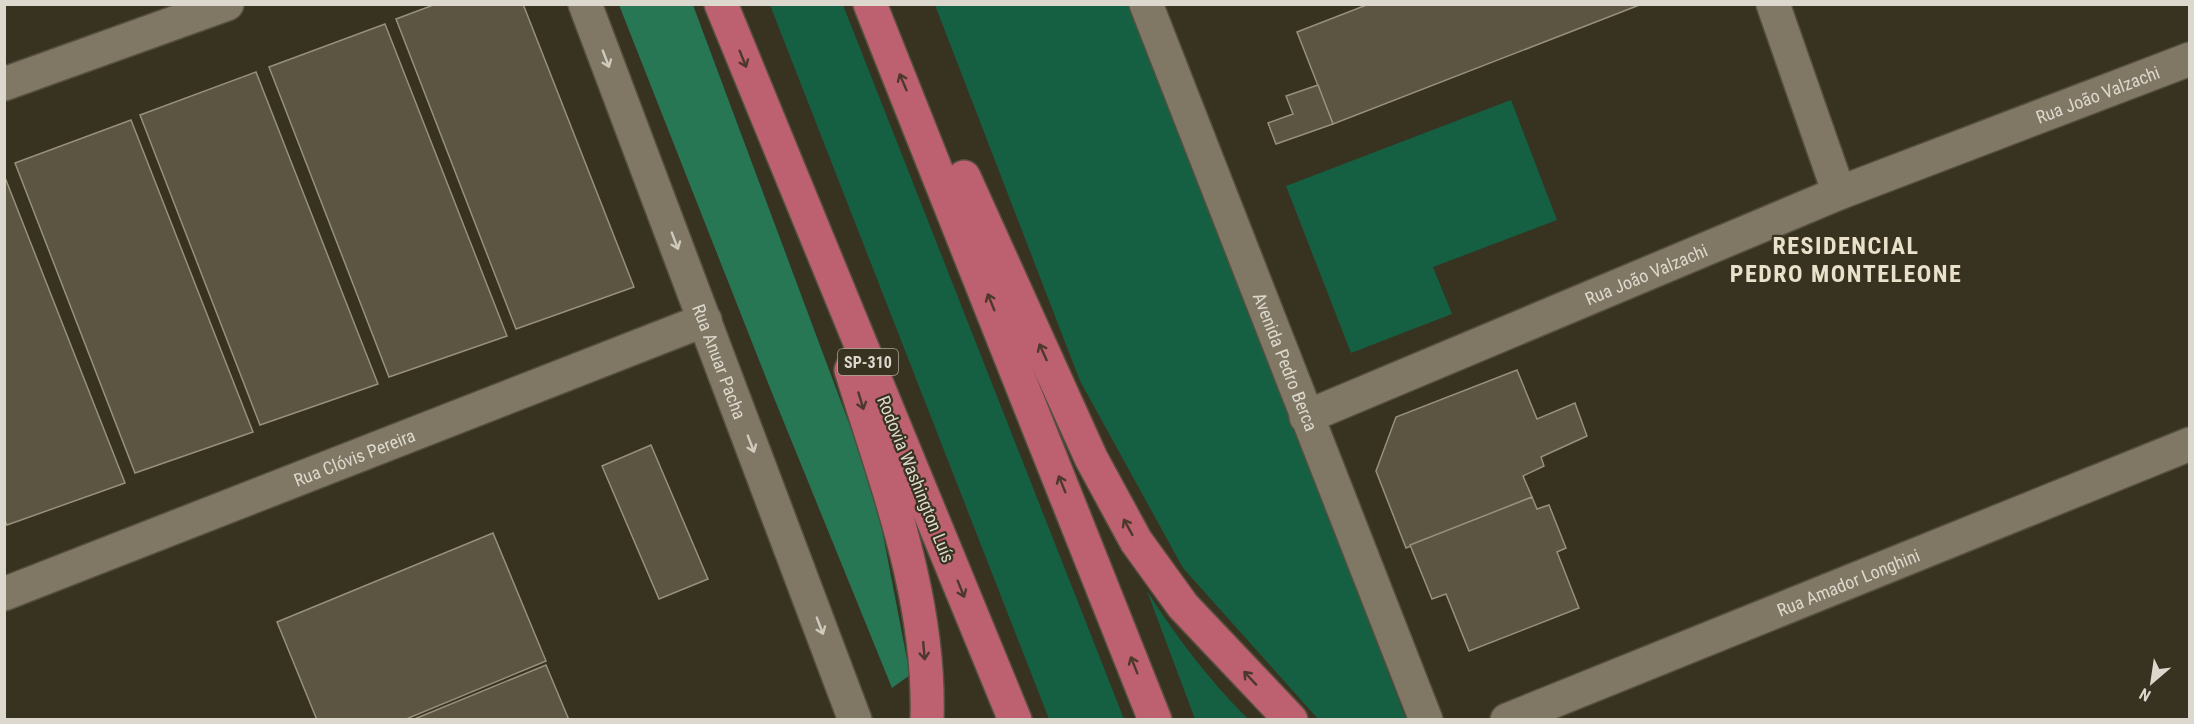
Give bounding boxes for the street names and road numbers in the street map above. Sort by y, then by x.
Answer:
street label: Rua João Valzachi [2033,61,2162,127]
street label: Rua João Valzachi [1582,239,1711,309]
street label: Avenida Pedro Berca [1249,289,1322,434]
street label: Rua Anuar Pacha [689,301,751,422]
road number: SP-310 [838,349,898,375]
street label: Rodovia Washington Luís [873,393,959,565]
street label: Rua Clóvis Pereira [291,424,418,490]
street label: Rua Amador Longhini [1774,544,1923,620]

